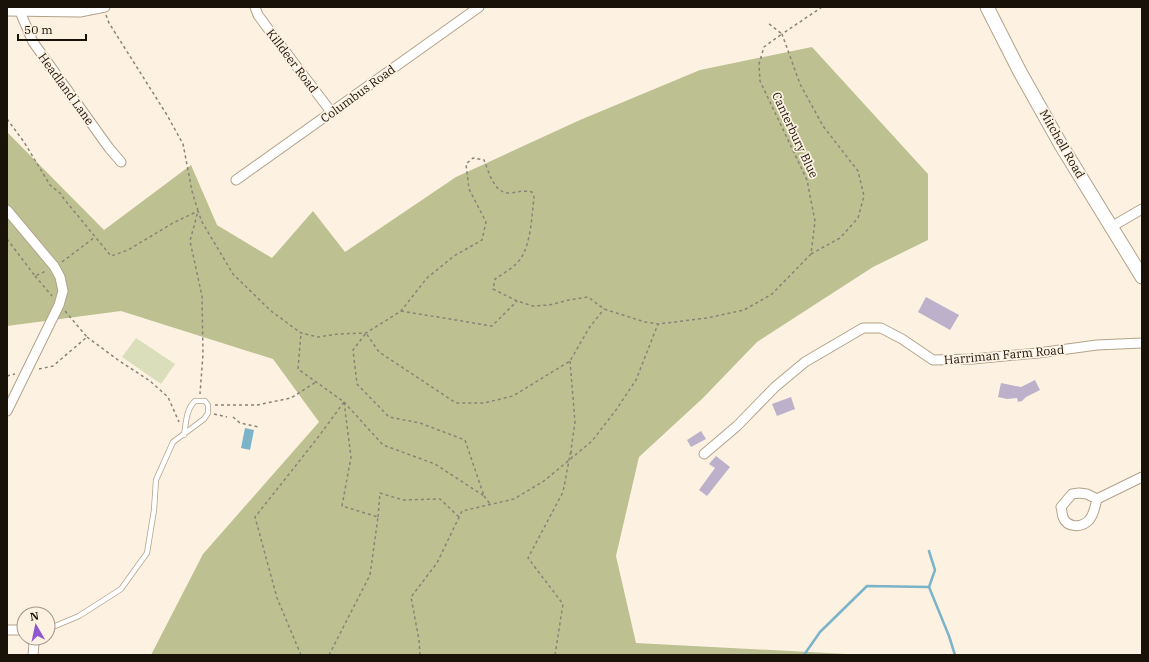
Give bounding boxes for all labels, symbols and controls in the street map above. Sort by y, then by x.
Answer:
scale bar [18,16,86,42]
text: 50 m [24,22,53,37]
street label: Killdeer Road [263,26,321,96]
street label: Headland Lane [35,50,98,128]
street label: Columbus Road [317,61,398,126]
street label: Canterbury Blue [769,90,822,180]
street label: Mitchell Road [1037,107,1088,181]
street label: Harriman Farm Road [943,342,1065,367]
north arrow [16,606,56,646]
text: N [29,608,40,624]

